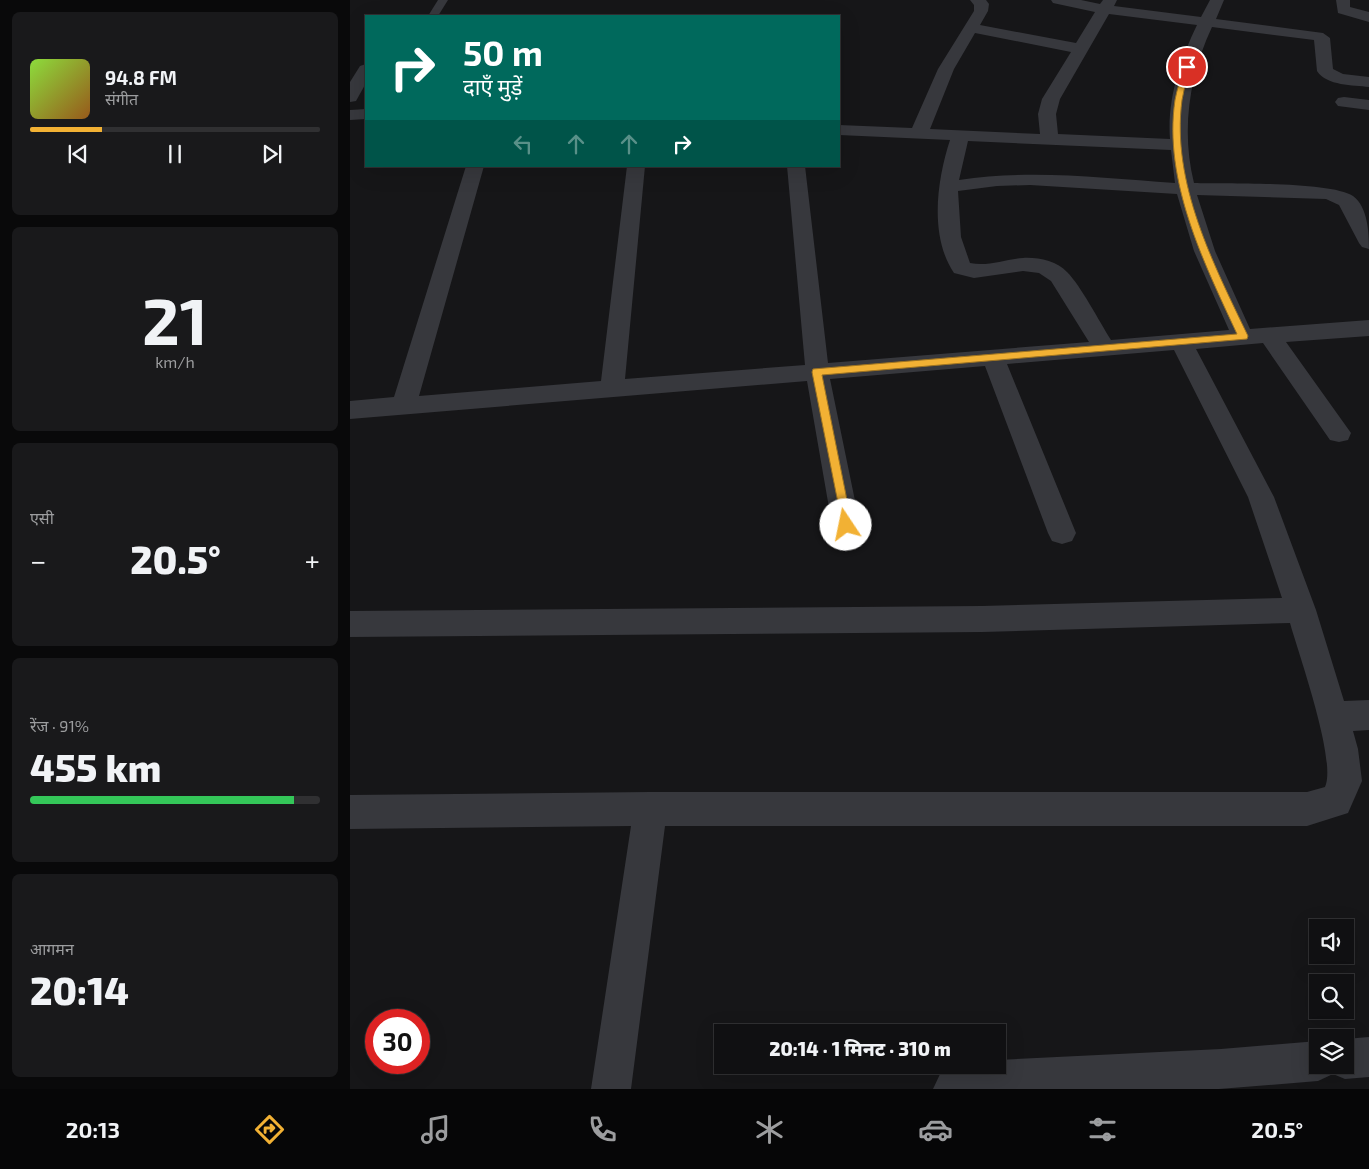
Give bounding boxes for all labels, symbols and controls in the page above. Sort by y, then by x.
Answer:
text: 50 m [463,31,543,73]
icon: right [380,35,445,100]
pin [1166,46,1208,88]
icon: arrive [1173,53,1201,81]
text: 94.8 FM [105,66,177,89]
text: दाएँ मुड़ें [463,73,522,99]
text: संगीत [105,89,138,108]
icon: left [509,130,537,158]
icon: ahead [562,130,590,158]
icon: ahead [615,130,643,158]
icon: right [668,130,696,158]
icon: previous [64,140,92,168]
icon: pause [161,140,189,168]
icon: next [258,140,286,168]
text: 21 [142,280,208,358]
text: km/h [155,352,195,371]
position arrow [819,498,871,550]
text: एसी [30,508,54,527]
text: 20.5° [130,536,221,582]
text: − [30,543,46,577]
text: + [305,543,320,577]
text: रेंज · 91% [30,716,89,735]
text: 455 km [30,744,161,790]
map controls [1309,919,1354,1074]
button: sound [1309,919,1354,964]
text: आगमन [30,939,74,958]
text: 20:14 [30,967,129,1013]
button: search [1309,974,1354,1019]
speed limit sign: 30 [365,1009,430,1074]
button: layers [1309,1029,1354,1074]
text: 20:14 · 1 मिनट · 310 m [769,1037,951,1060]
icon: directions [252,1112,287,1147]
icon: music [418,1112,453,1147]
icon: phone [585,1112,620,1147]
icon: climate [752,1112,787,1147]
icon: car [918,1112,953,1147]
icon: filters [1085,1112,1120,1147]
text: 20:13 [66,1116,120,1142]
text: 20.5° [1251,1116,1303,1142]

